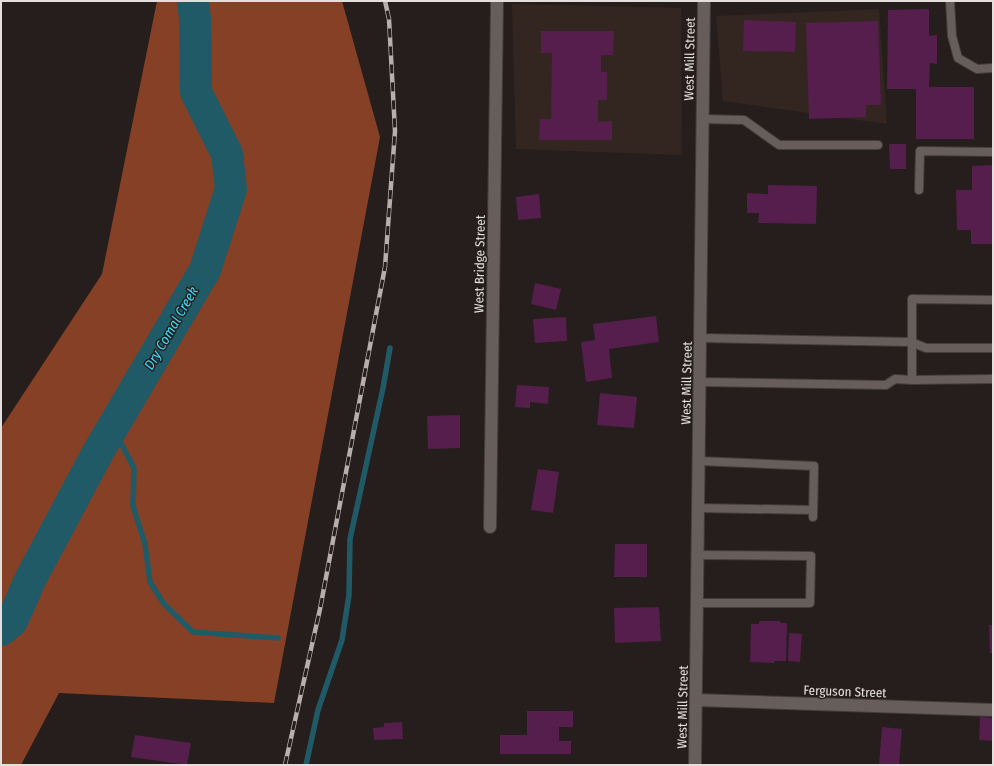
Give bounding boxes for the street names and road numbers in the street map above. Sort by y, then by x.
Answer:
street label: West Mill Street [681,16,698,101]
street label: West Bridge Street [471,214,488,313]
street label: West Mill Street [678,340,695,425]
street label: West Mill Street [674,664,691,749]
street label: Ferguson Street [803,683,887,700]

